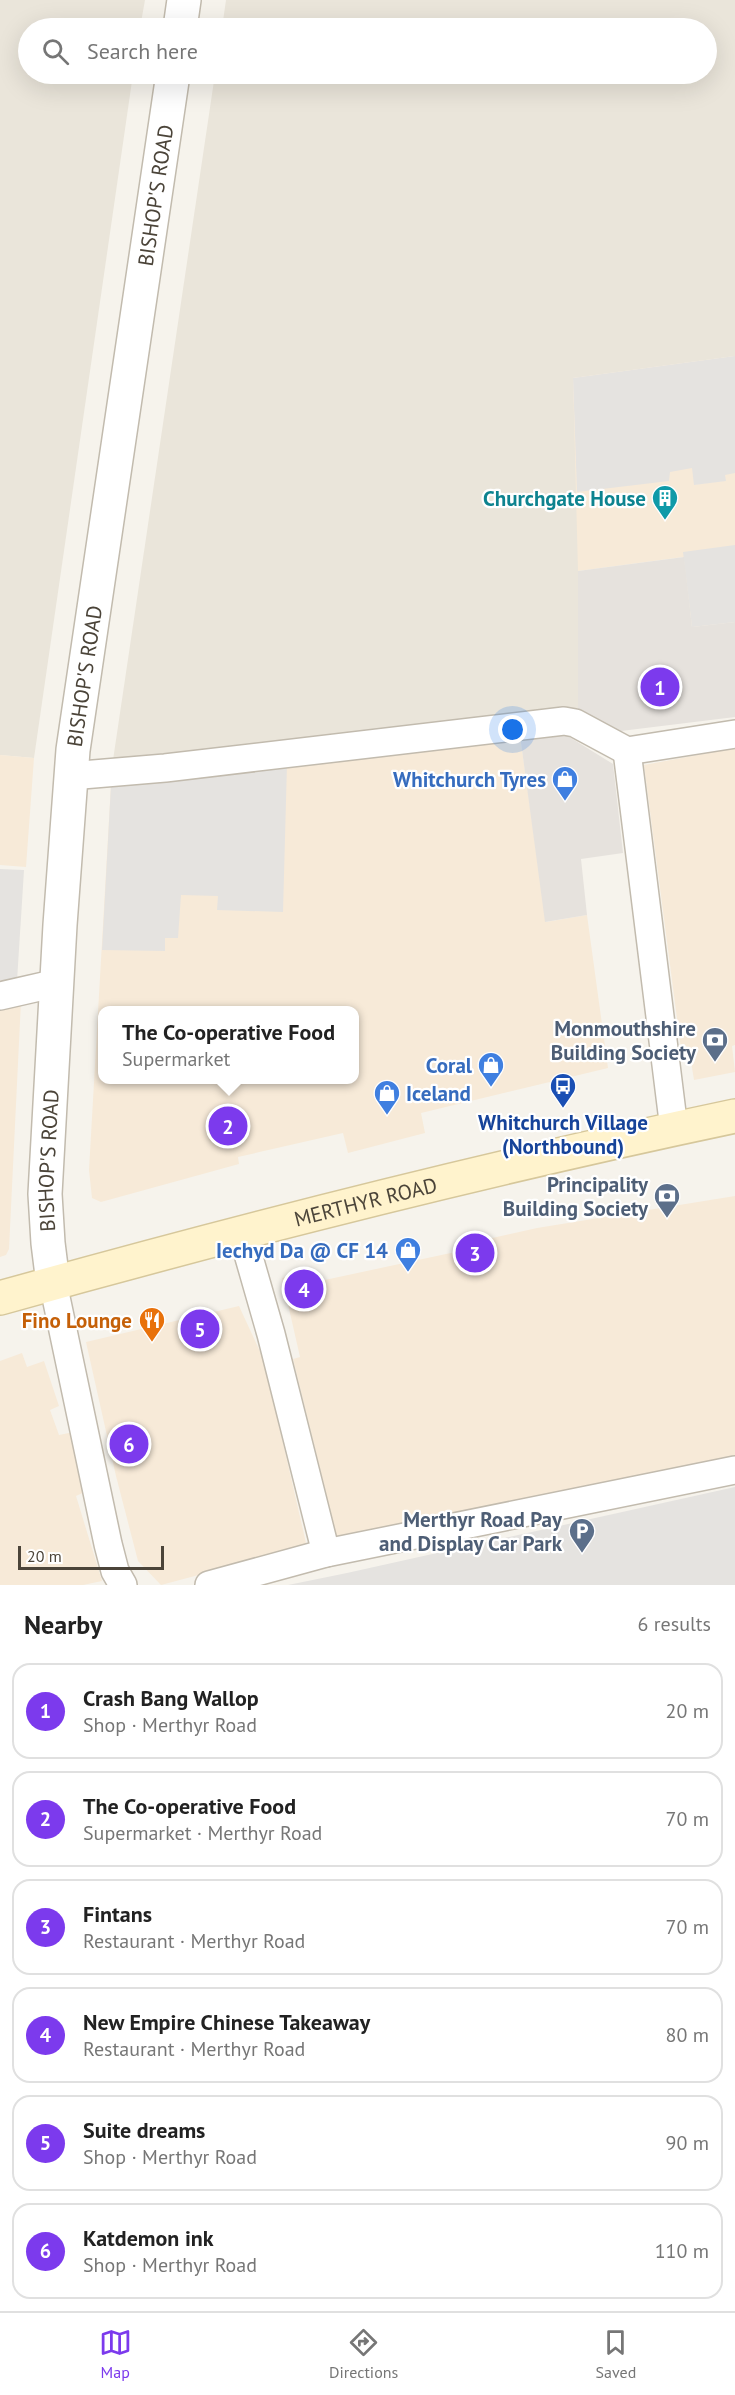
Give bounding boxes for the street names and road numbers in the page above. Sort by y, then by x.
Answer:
street label: BISHOP'S ROAD [131,123,179,268]
street label: BISHOP'S ROAD [60,604,108,749]
street label: BISHOP'S ROAD [31,1089,64,1232]
street label: MERTHYR ROAD [291,1171,440,1232]

